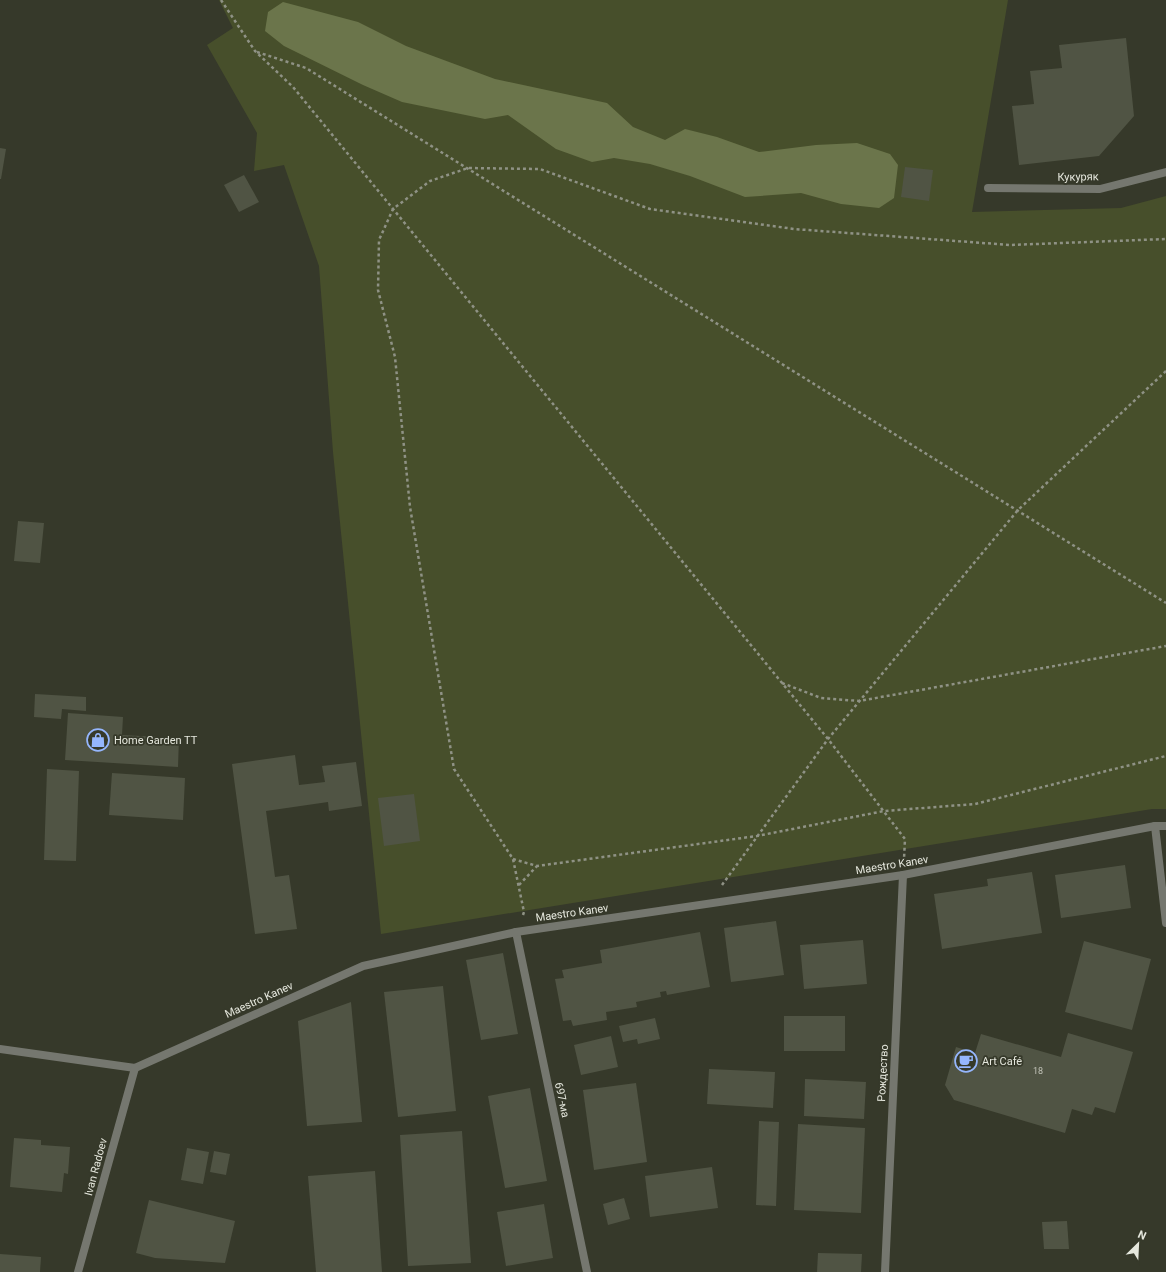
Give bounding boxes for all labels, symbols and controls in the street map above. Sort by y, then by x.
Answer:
street label: Кукуряк [1057,170,1099,184]
shop icon: Home Garden TT [85,727,111,753]
place label: Home Garden TT [114,734,198,747]
street label: Maestro Kanev [855,853,930,877]
street label: Maestro Kanev [535,901,610,925]
street label: Maestro Kanev [223,979,296,1021]
street label: Рождество [875,1044,891,1102]
cafe icon: Art Café [953,1048,979,1074]
place label: Art Café [982,1055,1022,1068]
house number: 18 [1033,1066,1043,1076]
street label: 697-ма [552,1081,572,1119]
street label: Ivan Radoev [82,1136,110,1197]
north arrow [1118,1224,1158,1264]
text: N [1136,1228,1148,1243]

